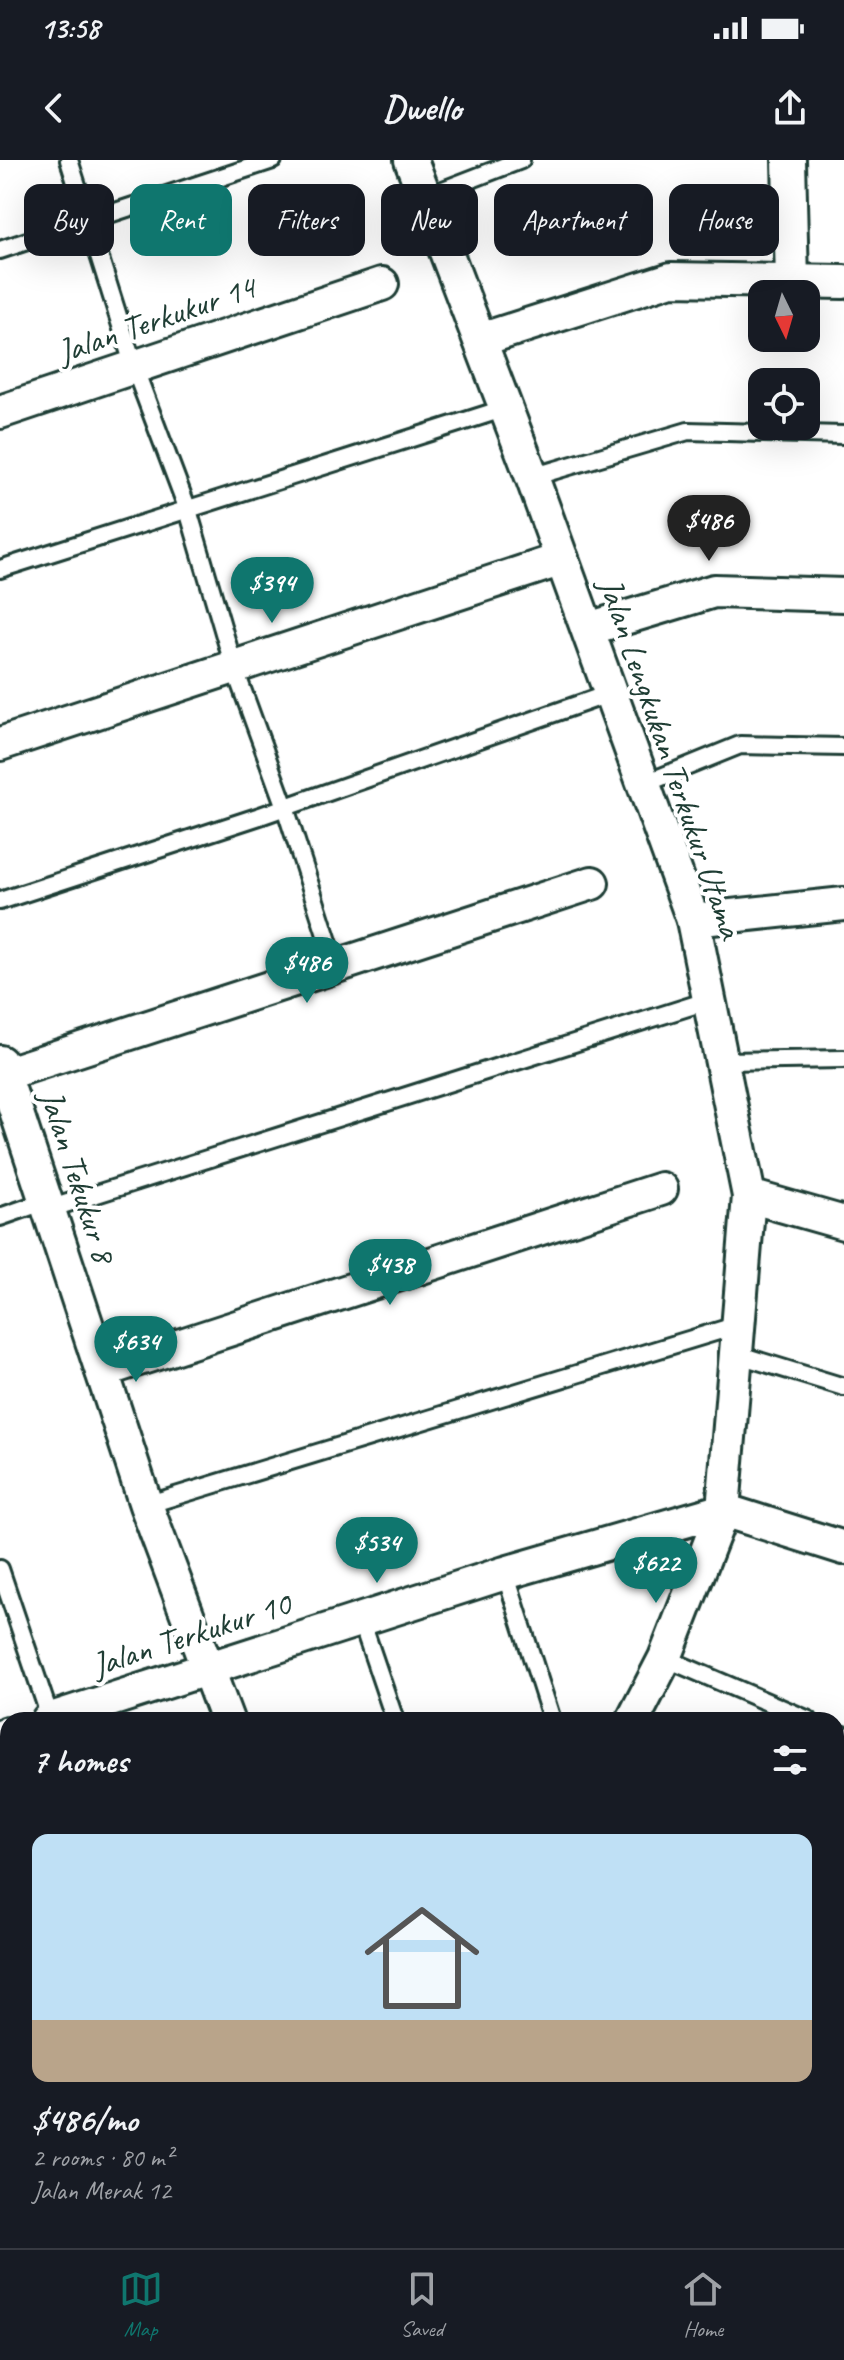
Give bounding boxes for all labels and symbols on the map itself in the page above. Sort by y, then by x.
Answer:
street label: Jalan Terkukur 14 [50,264,264,374]
north arrow [748,280,820,352]
pin: $486 [662,495,756,563]
pin: $394 [225,557,319,625]
street label: Jalan Lengkukan Terkukur Utama [588,570,754,946]
pin: $486 [260,937,354,1005]
street label: Jalan Tekukur 8 [29,1082,127,1271]
pin: $438 [343,1239,437,1307]
pin: $634 [89,1316,183,1384]
pin: $534 [330,1517,424,1585]
pin: $622 [609,1537,703,1605]
street label: Jalan Terkukur 10 [84,1581,298,1687]

